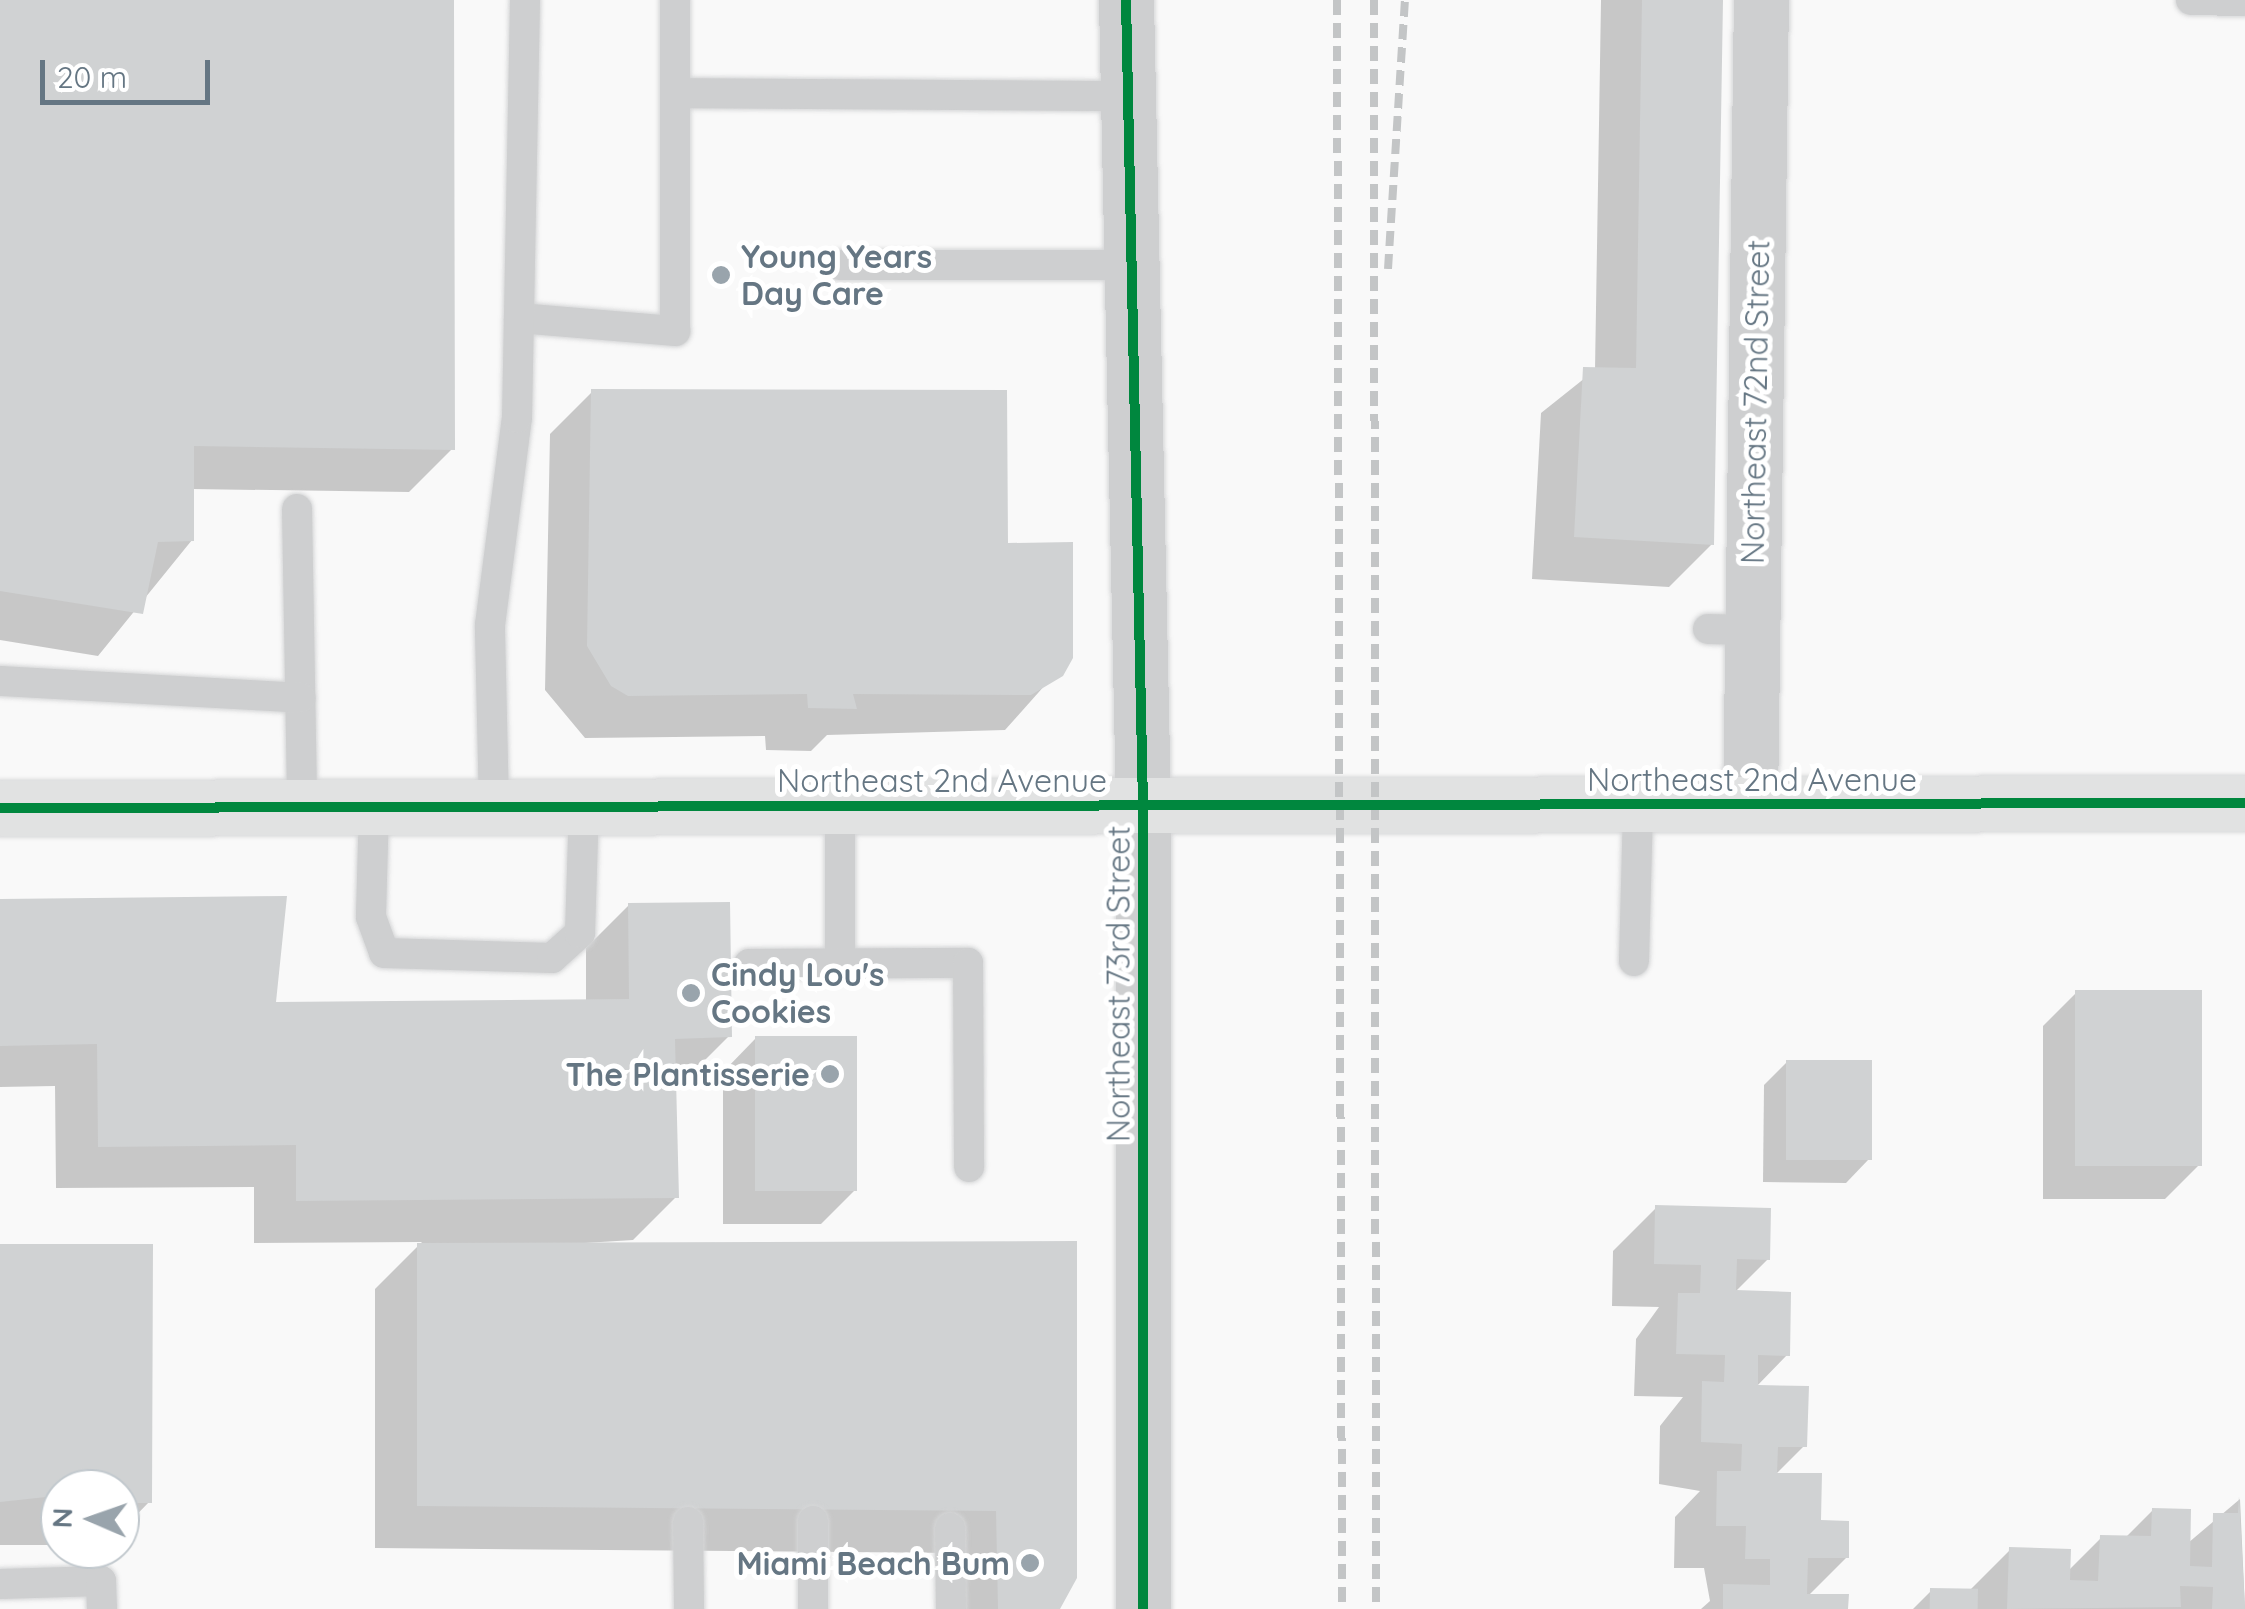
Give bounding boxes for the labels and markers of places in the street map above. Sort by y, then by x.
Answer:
place label: Young Years Day Care [741,238,932,313]
marker: Young Years Day Care [710,264,732,286]
place label: Cindy Lou's Cookies [711,956,884,1031]
marker: Cindy Lou's Cookies [680,982,702,1004]
place label: The Plantisserie [566,1055,810,1093]
marker: The Plantisserie [819,1063,841,1085]
place label: Miami Beach Bum [736,1544,1010,1582]
marker: Miami Beach Bum [1019,1552,1041,1574]

